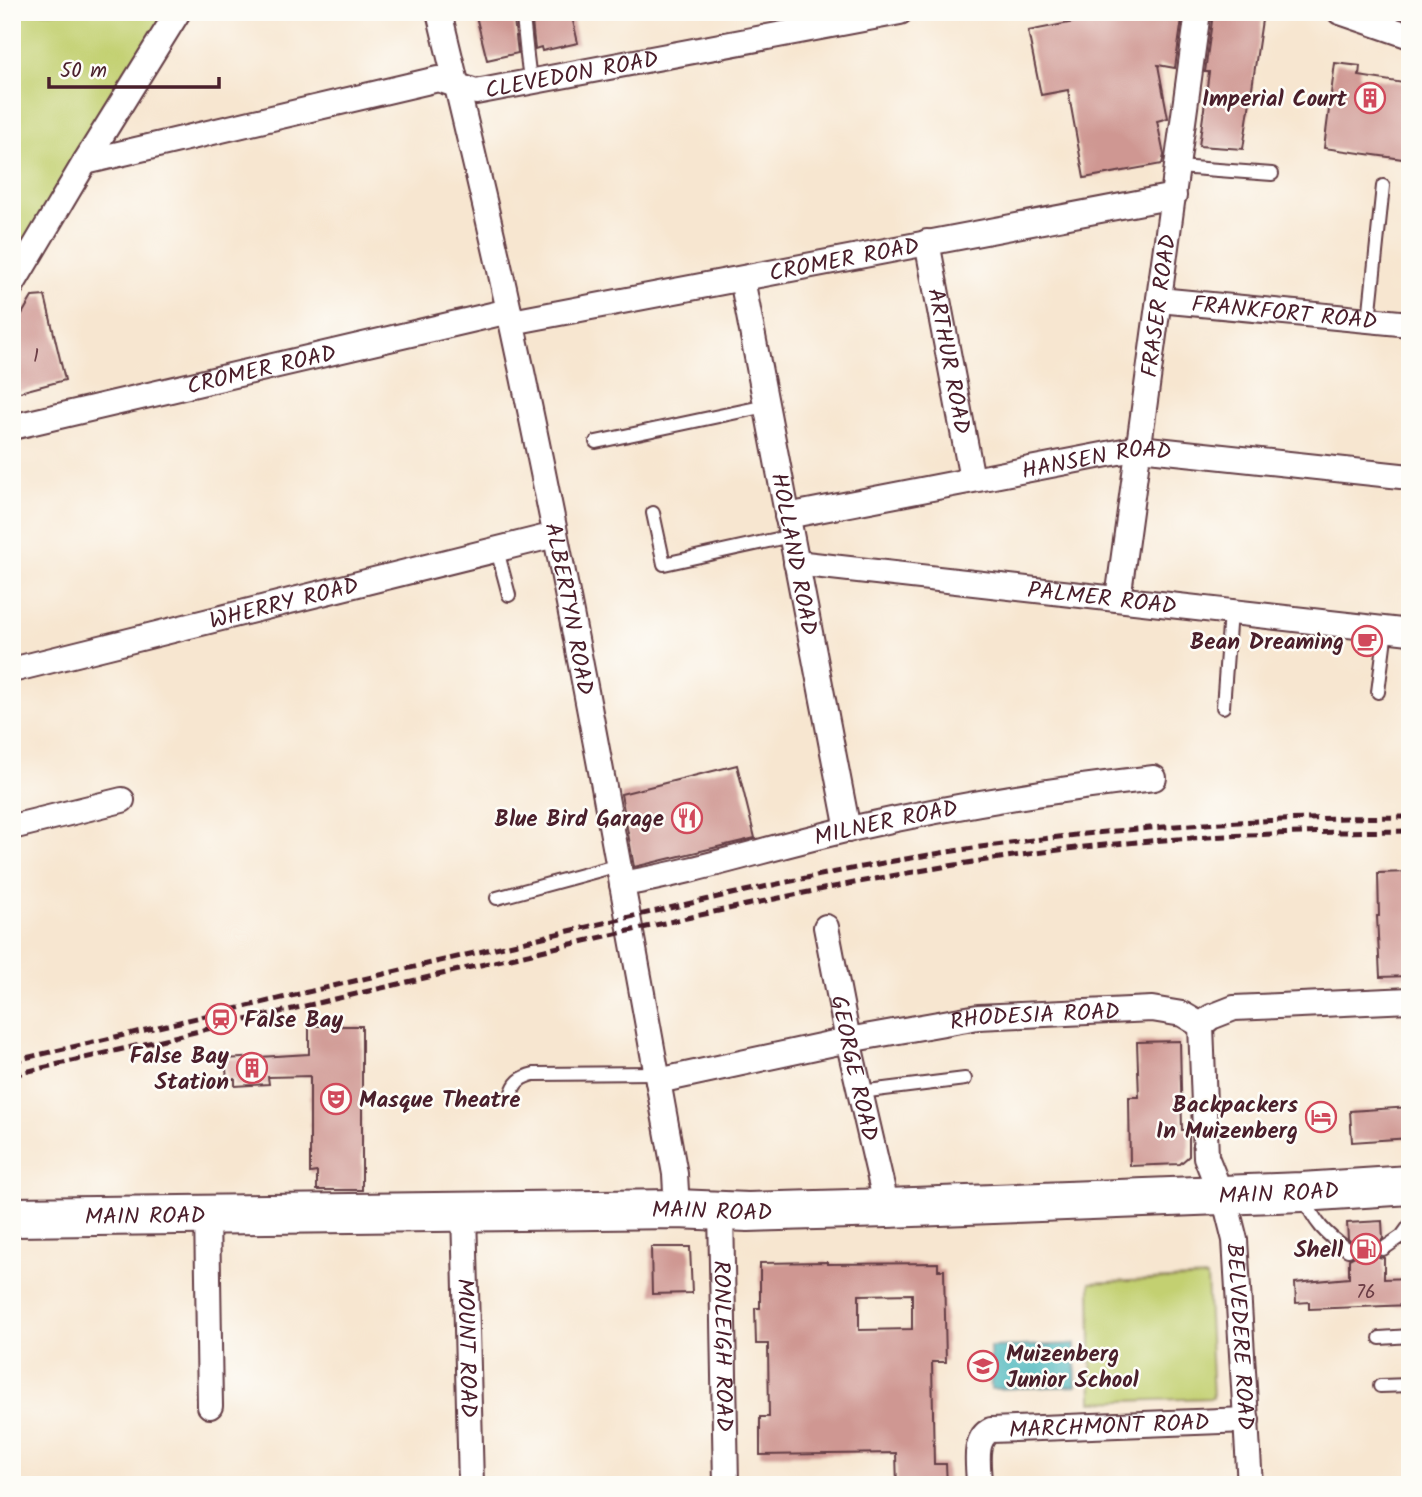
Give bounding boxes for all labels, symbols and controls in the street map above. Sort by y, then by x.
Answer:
street label: CLEVEDON ROAD [482,42,662,110]
scale bar [49,46,219,90]
text: 50 m [60,55,107,88]
building icon: Imperial Court [1353,81,1387,115]
place label: Imperial Court [1202,82,1348,118]
street label: CROMER ROAD [766,229,923,293]
street label: FRASER ROAD [1132,232,1188,380]
street label: ARTHUR ROAD [916,285,979,437]
street label: FRANKFORT ROAD [1190,287,1379,341]
street label: CROMER ROAD [184,336,340,406]
house number: 1 [33,342,39,372]
street label: HANSEN ROAD [1019,432,1173,490]
street label: HOLLAND ROAD [760,470,826,639]
street label: ALBERTYN ROAD [534,520,602,698]
street label: WHERRY ROAD [206,568,363,640]
street label: PALMER ROAD [1025,573,1178,626]
cafe icon: Bean Dreaming [1350,624,1384,658]
place label: Bean Dreaming [1190,625,1344,661]
street label: MILNER ROAD [811,791,961,857]
restaurant icon: Blue Bird Garage [670,801,704,835]
place label: Blue Bird Garage [495,802,664,838]
street label: GEORGE ROAD [820,993,887,1145]
street label: RHODESIA ROAD [947,995,1121,1042]
station icon: False Bay [204,1002,238,1036]
place label: False Bay [244,1003,343,1039]
place label: False Bay Station [130,1039,229,1101]
building icon: False Bay Station [235,1051,269,1085]
theatre icon: Masque Theatre [319,1082,353,1116]
place label: Masque Theatre [359,1083,520,1119]
place label: Backpackers In Muizenberg [1156,1088,1298,1150]
hotel icon: Backpackers In Muizenberg [1304,1100,1338,1134]
street label: MAIN ROAD [1218,1174,1340,1215]
street label: MAIN ROAD [652,1193,773,1232]
street label: MAIN ROAD [85,1199,206,1236]
fuel station icon: Shell [1349,1232,1383,1266]
place label: Shell [1294,1233,1344,1269]
street label: BELVEDERE ROAD [1215,1242,1263,1431]
street label: RONLEIGH ROAD [702,1260,741,1432]
street label: MOUNT ROAD [446,1278,485,1418]
house number: 76 [1356,1278,1376,1308]
place label: Muizenberg Junior School [1006,1337,1140,1399]
school or university icon: Muizenberg Junior School [966,1349,1000,1383]
street label: MARCHMONT ROAD [1008,1405,1210,1449]

